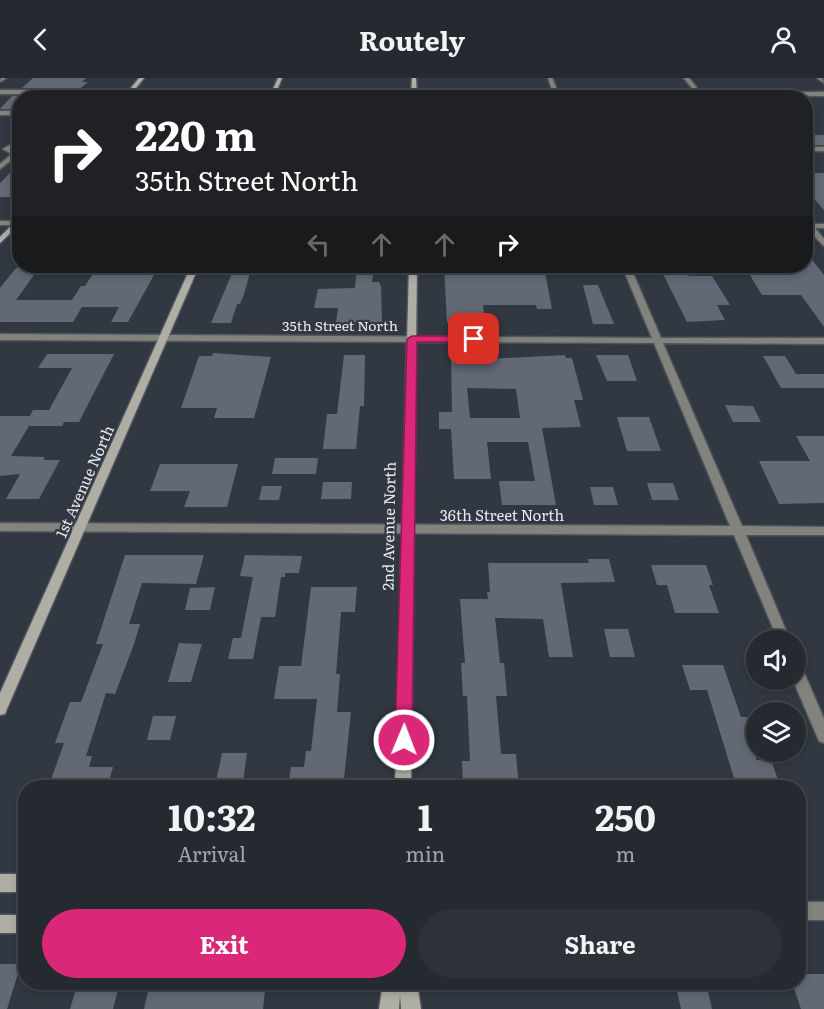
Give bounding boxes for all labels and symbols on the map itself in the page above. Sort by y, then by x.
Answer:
pin [448,313,499,364]
street label: 35th Street North [282,315,398,335]
street label: 1st Avenue North [49,421,119,541]
street label: 2nd Avenue North [375,461,401,591]
street label: 36th Street North [440,503,564,526]
position arrow [372,708,436,772]

